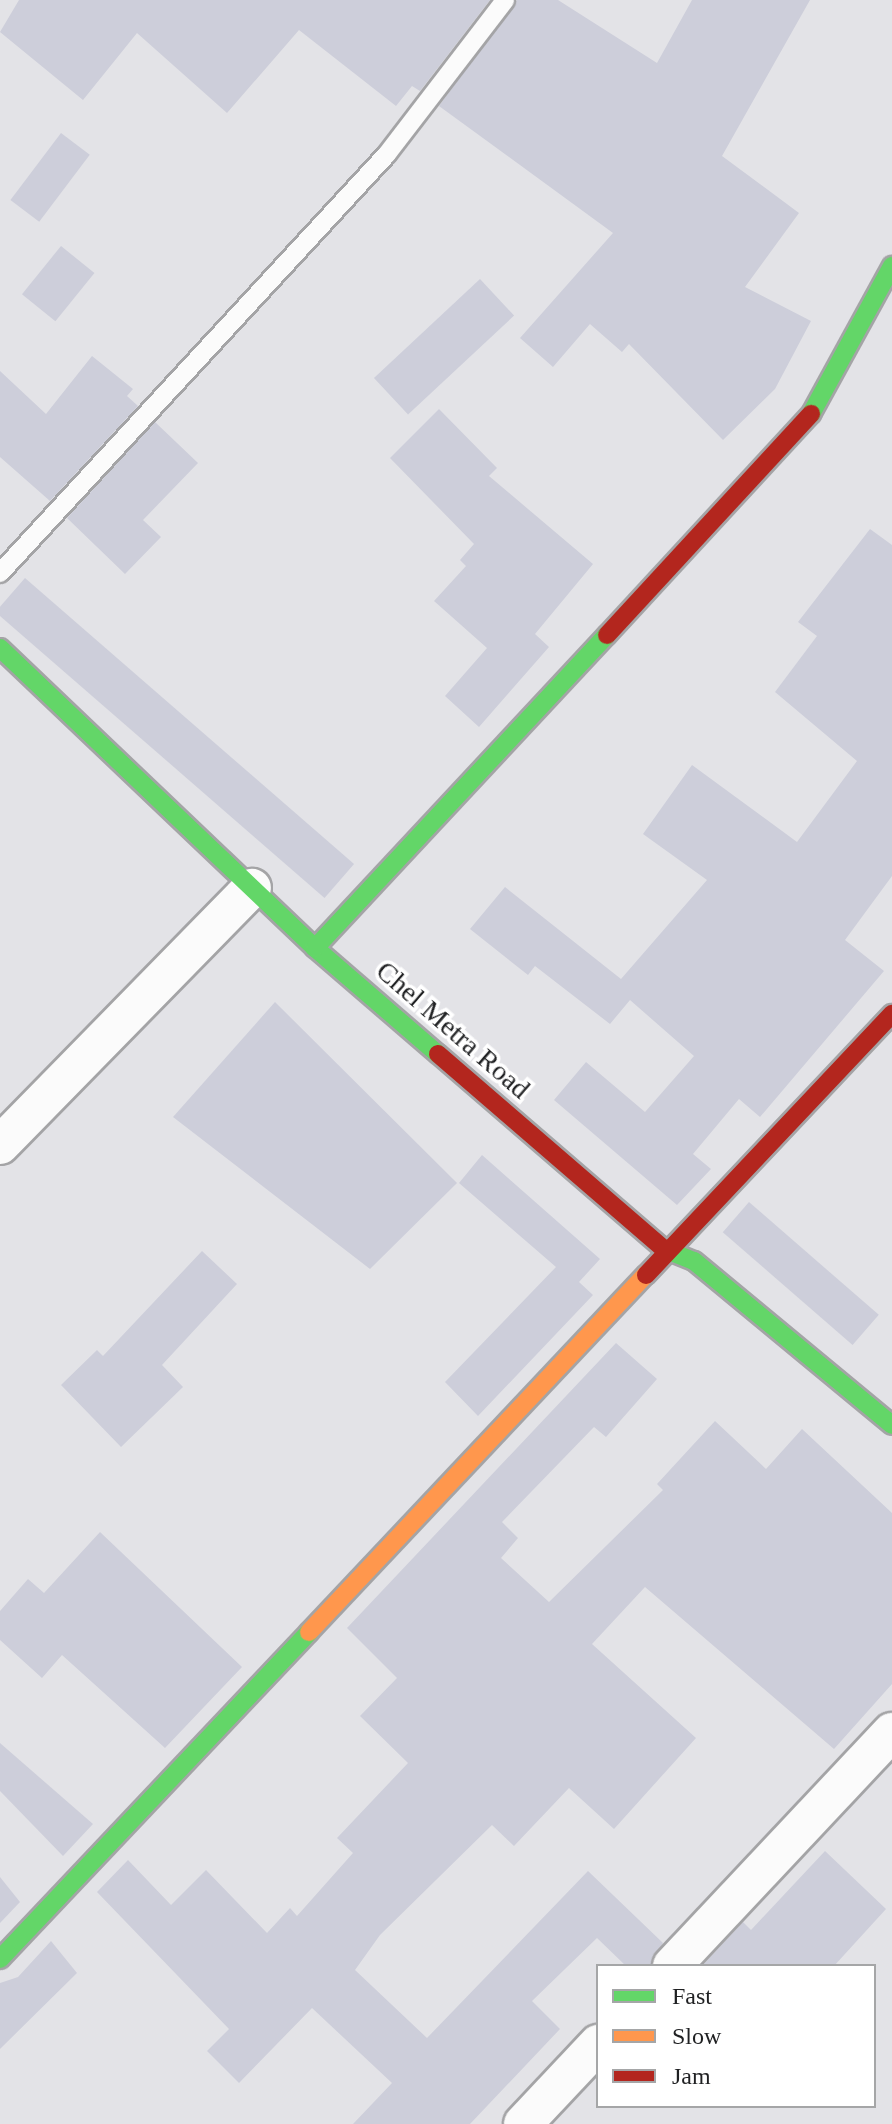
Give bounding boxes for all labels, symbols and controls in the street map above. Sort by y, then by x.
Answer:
street label: Chel Metra Road [369,954,537,1106]
legend [596,1964,876,2108]
text: Fast [672,1983,712,2009]
text: Slow [672,2023,721,2049]
text: Jam [672,2063,711,2089]

